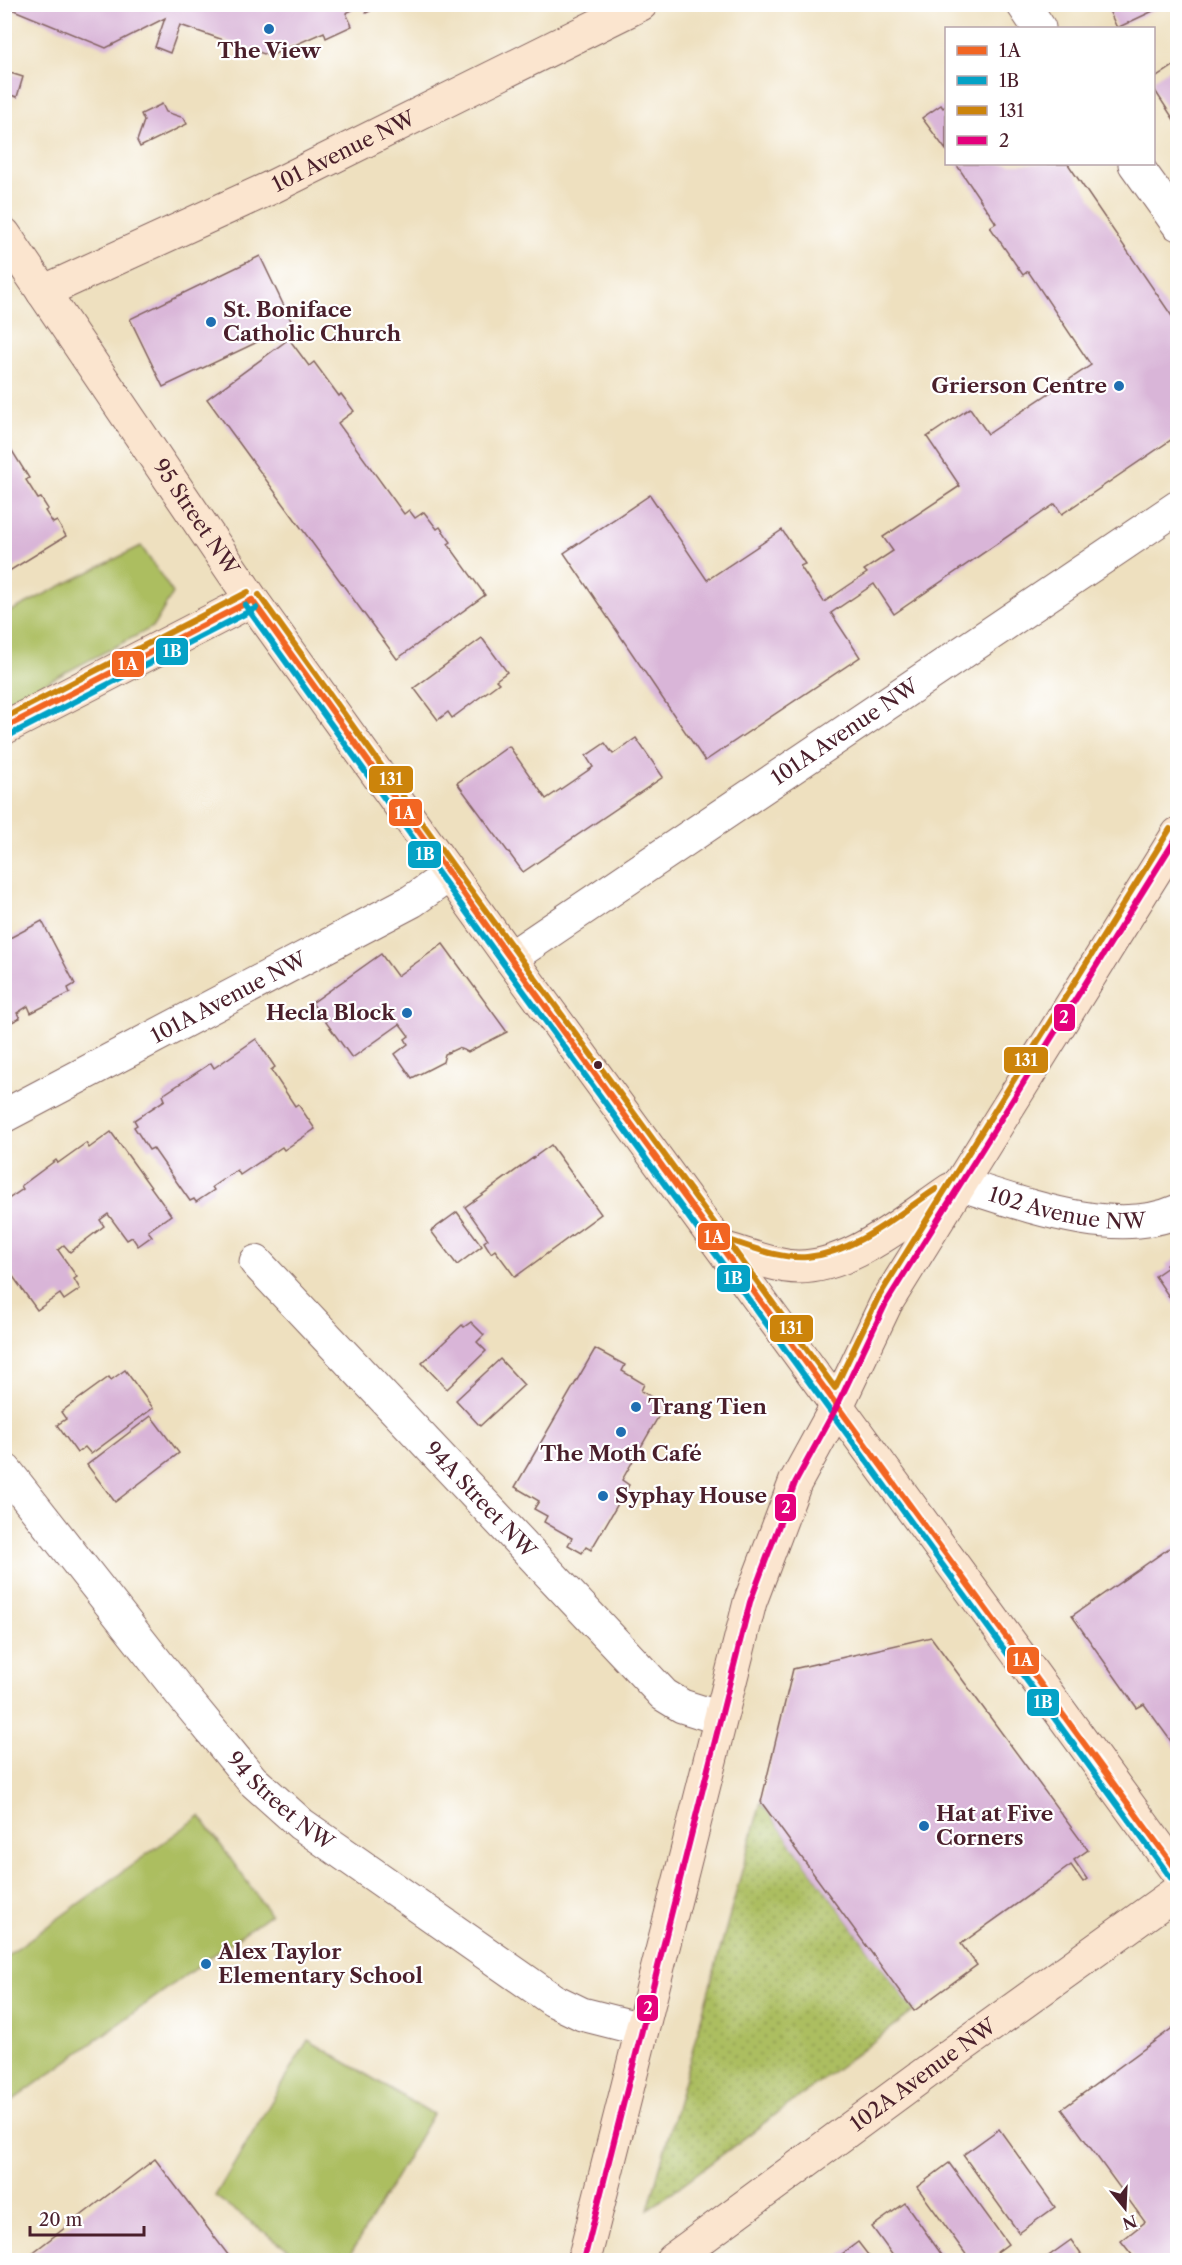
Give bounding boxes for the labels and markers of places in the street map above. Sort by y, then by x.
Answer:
marker: The View [262,22,276,36]
place label: The View [217,38,322,63]
place label: St. Boniface Catholic Church [223,297,402,346]
marker: St. Boniface Catholic Church [204,315,218,329]
place label: Grierson Centre [931,373,1107,398]
marker: Grierson Centre [1112,379,1126,393]
place label: Hecla Block [266,1000,396,1025]
marker: Hecla Block [400,1006,414,1020]
unlabelled marker [592,1059,604,1071]
place label: Trang Tien [648,1394,767,1419]
marker: Trang Tien [629,1400,643,1414]
marker: The Moth Café [614,1425,628,1439]
place label: The Moth Café [540,1441,702,1466]
place label: Syphay House [615,1483,767,1508]
marker: Syphay House [596,1489,610,1503]
place label: Hat at Five Corners [936,1801,1053,1850]
marker: Hat at Five Corners [917,1819,931,1833]
place label: Alex Taylor Elementary School [217,1939,423,1988]
marker: Alex Taylor Elementary School [199,1957,213,1971]

